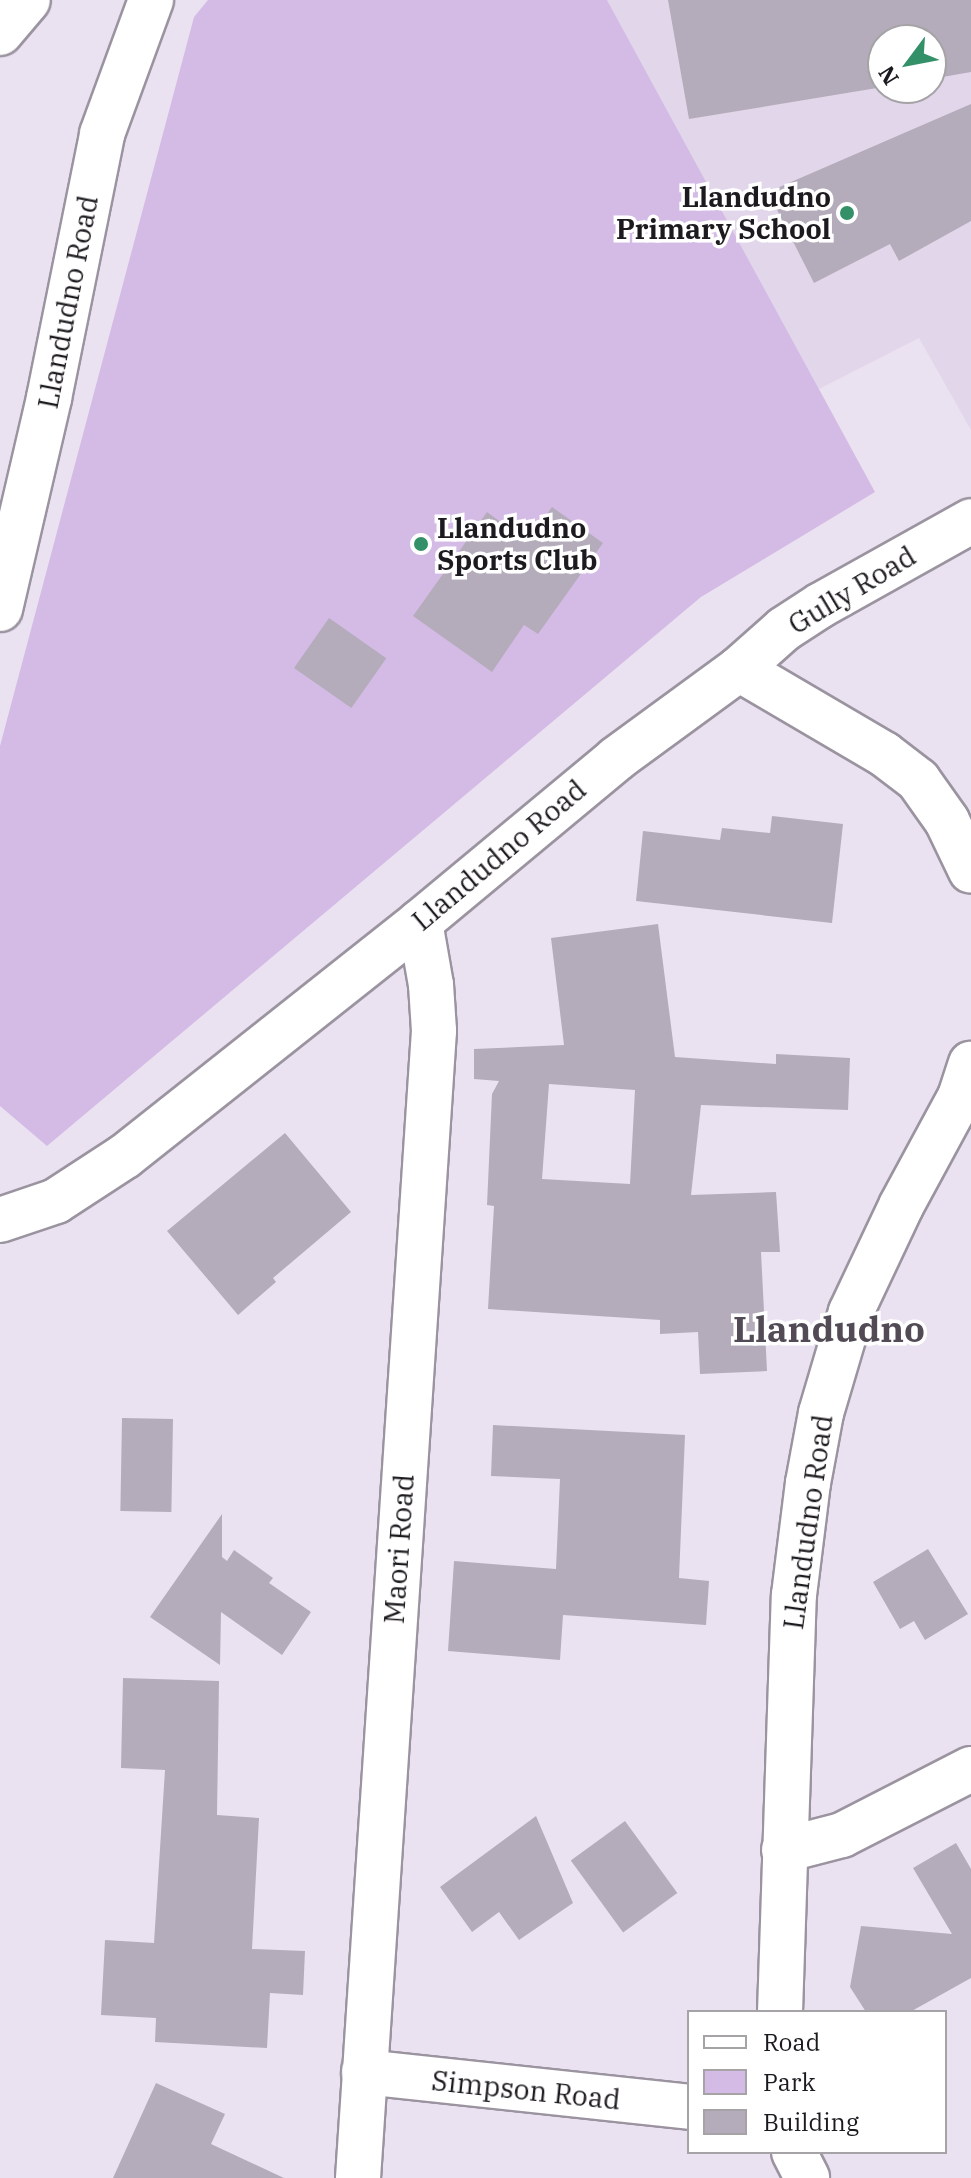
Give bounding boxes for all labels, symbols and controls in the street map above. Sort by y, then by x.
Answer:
north arrow [867,24,947,104]
text: N [871,61,905,91]
place label: Llandudno Primary School [616,180,831,246]
street label: Llandudno Road [31,193,105,411]
marker: Llandudno Primary School [838,204,856,222]
place label: Llandudno Sports Club [437,511,597,577]
marker: Llandudno Sports Club [412,535,430,553]
street label: Gully Road [782,539,922,641]
street label: Llandudno Road [405,773,593,937]
district label: Llandudno [733,1307,925,1351]
street label: Llandudno Road [776,1412,840,1632]
street label: Maori Road [377,1473,421,1625]
legend [687,2010,947,2154]
text: Road [763,2026,820,2058]
street label: Simpson Road [430,2063,622,2117]
text: Park [763,2066,815,2098]
text: Building [763,2106,859,2138]

